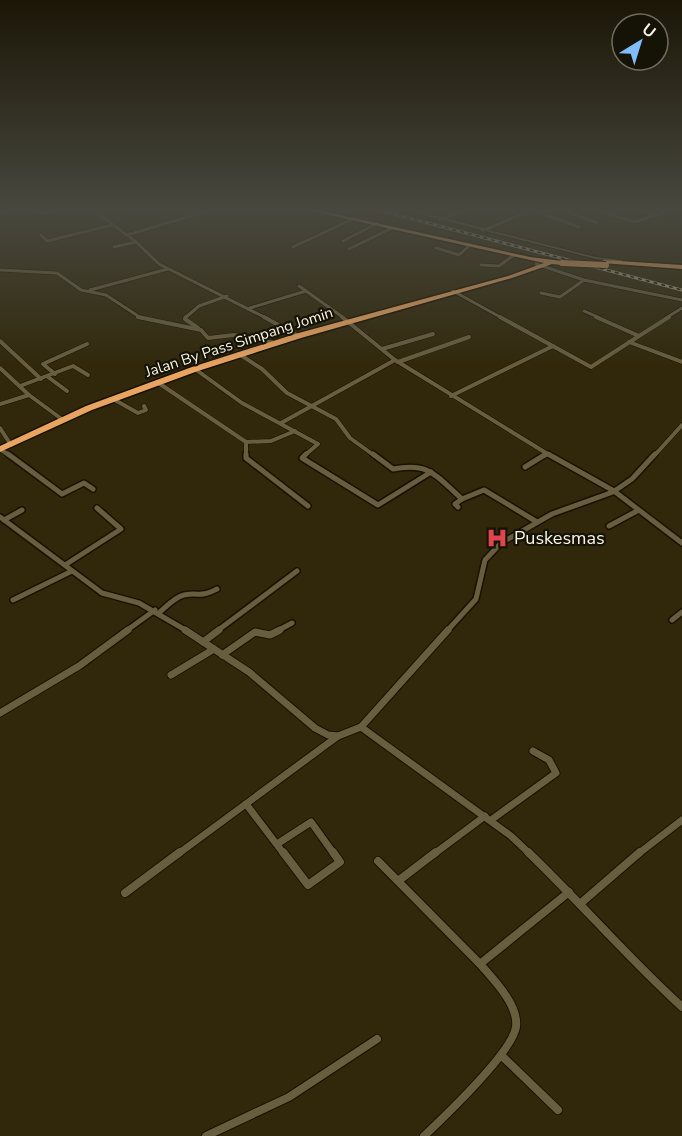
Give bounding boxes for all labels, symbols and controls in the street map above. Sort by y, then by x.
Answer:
north arrow [610,12,670,72]
text: U [637,19,660,43]
street label: Jalan By Pass Simpang Jomin [142,302,335,382]
hospital icon: Puskesmas [485,526,509,550]
place label: Puskesmas [514,526,605,550]

